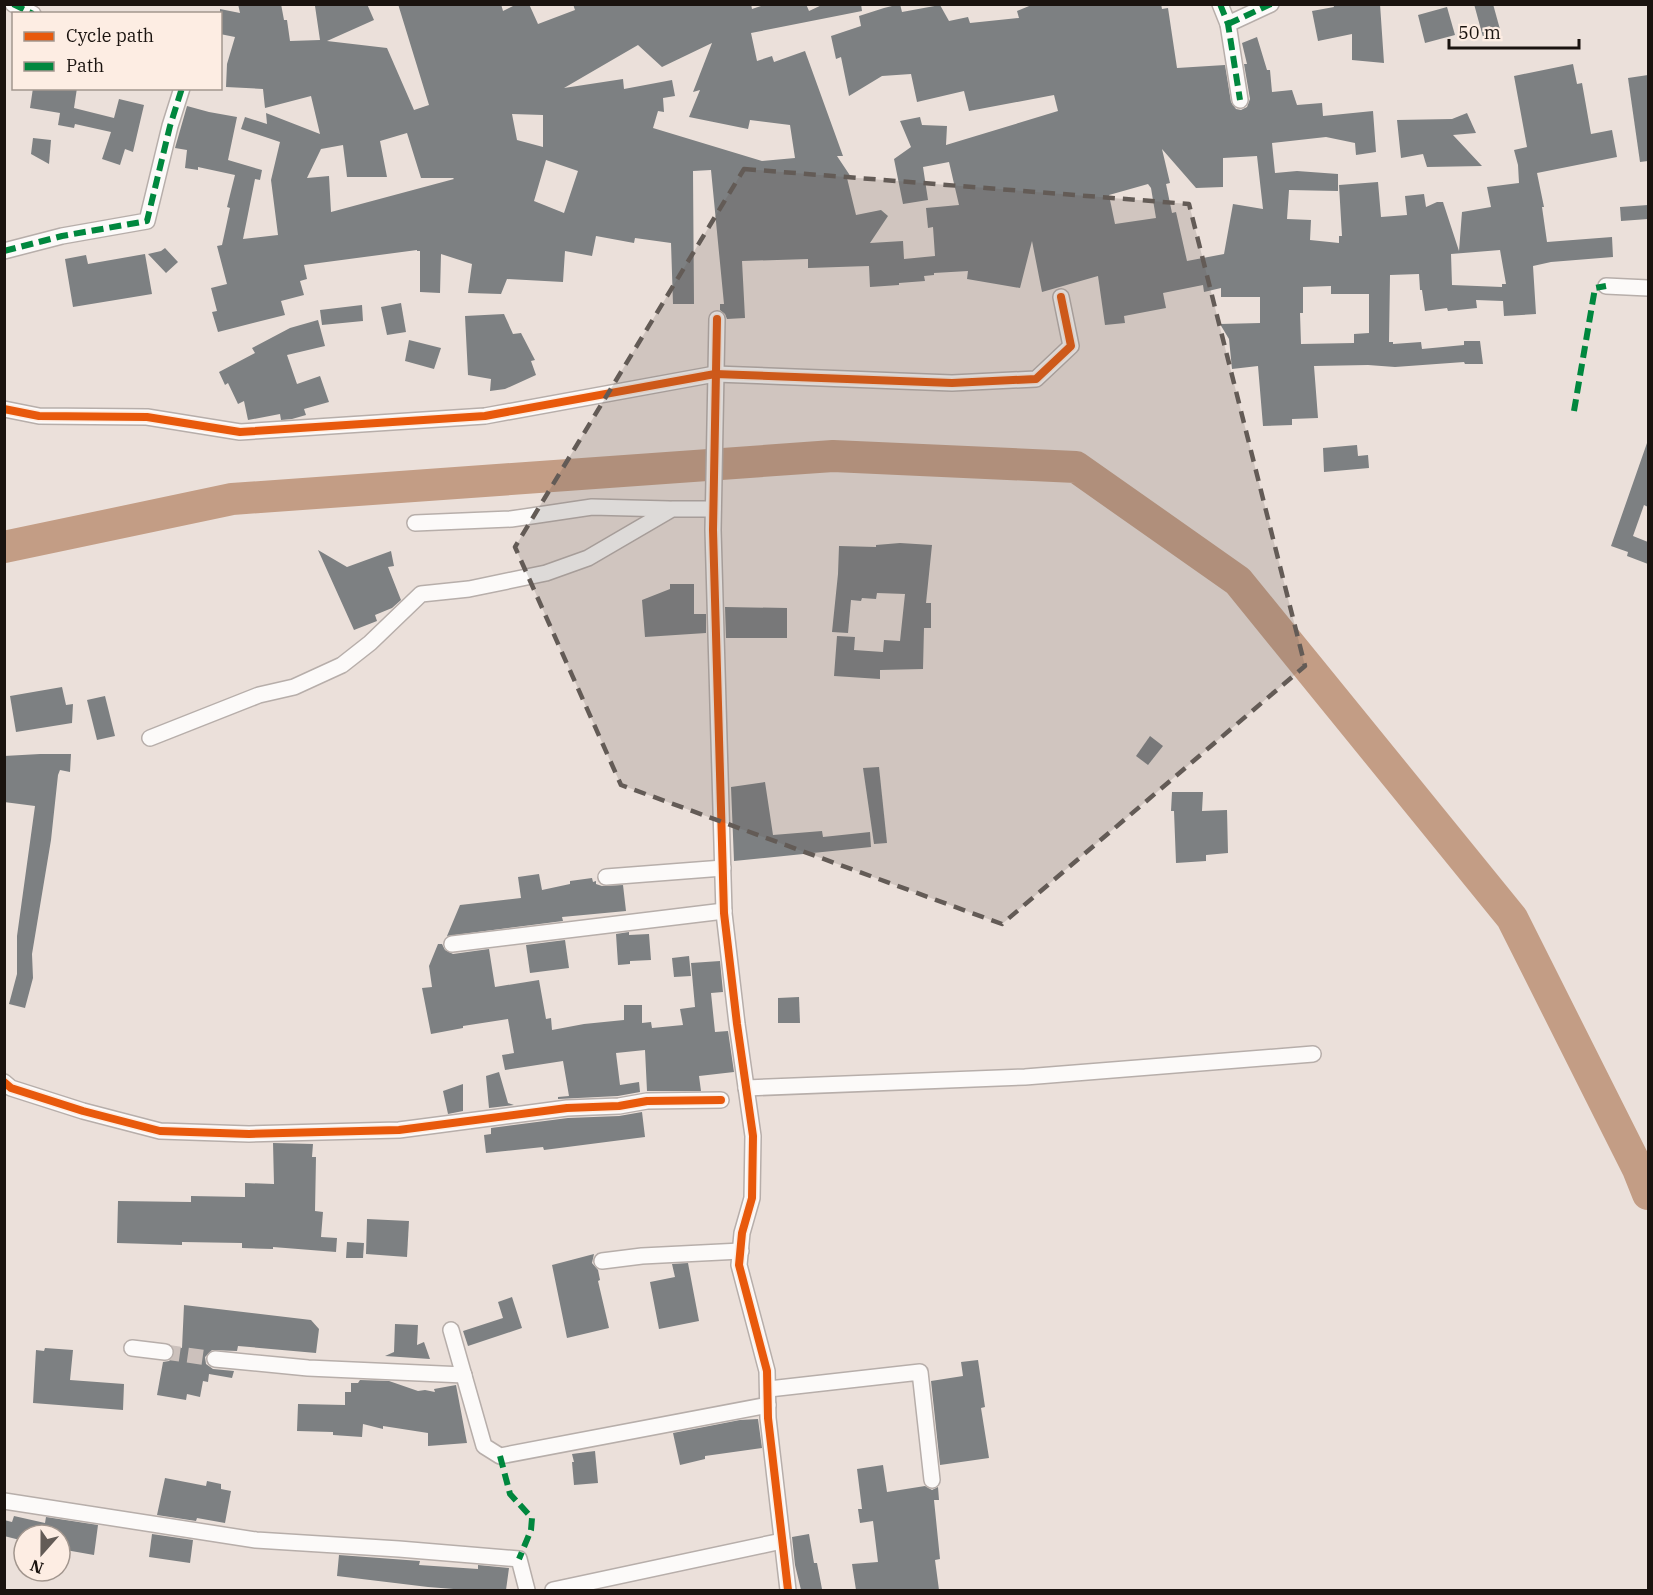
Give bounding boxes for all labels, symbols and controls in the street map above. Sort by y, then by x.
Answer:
legend [12,12,222,90]
scale bar [1449,12,1580,50]
text: 50 m [1458,21,1501,44]
text: Cycle path [66,24,154,47]
text: Path [66,54,104,77]
north arrow [12,1523,72,1583]
text: N [27,1555,46,1579]

